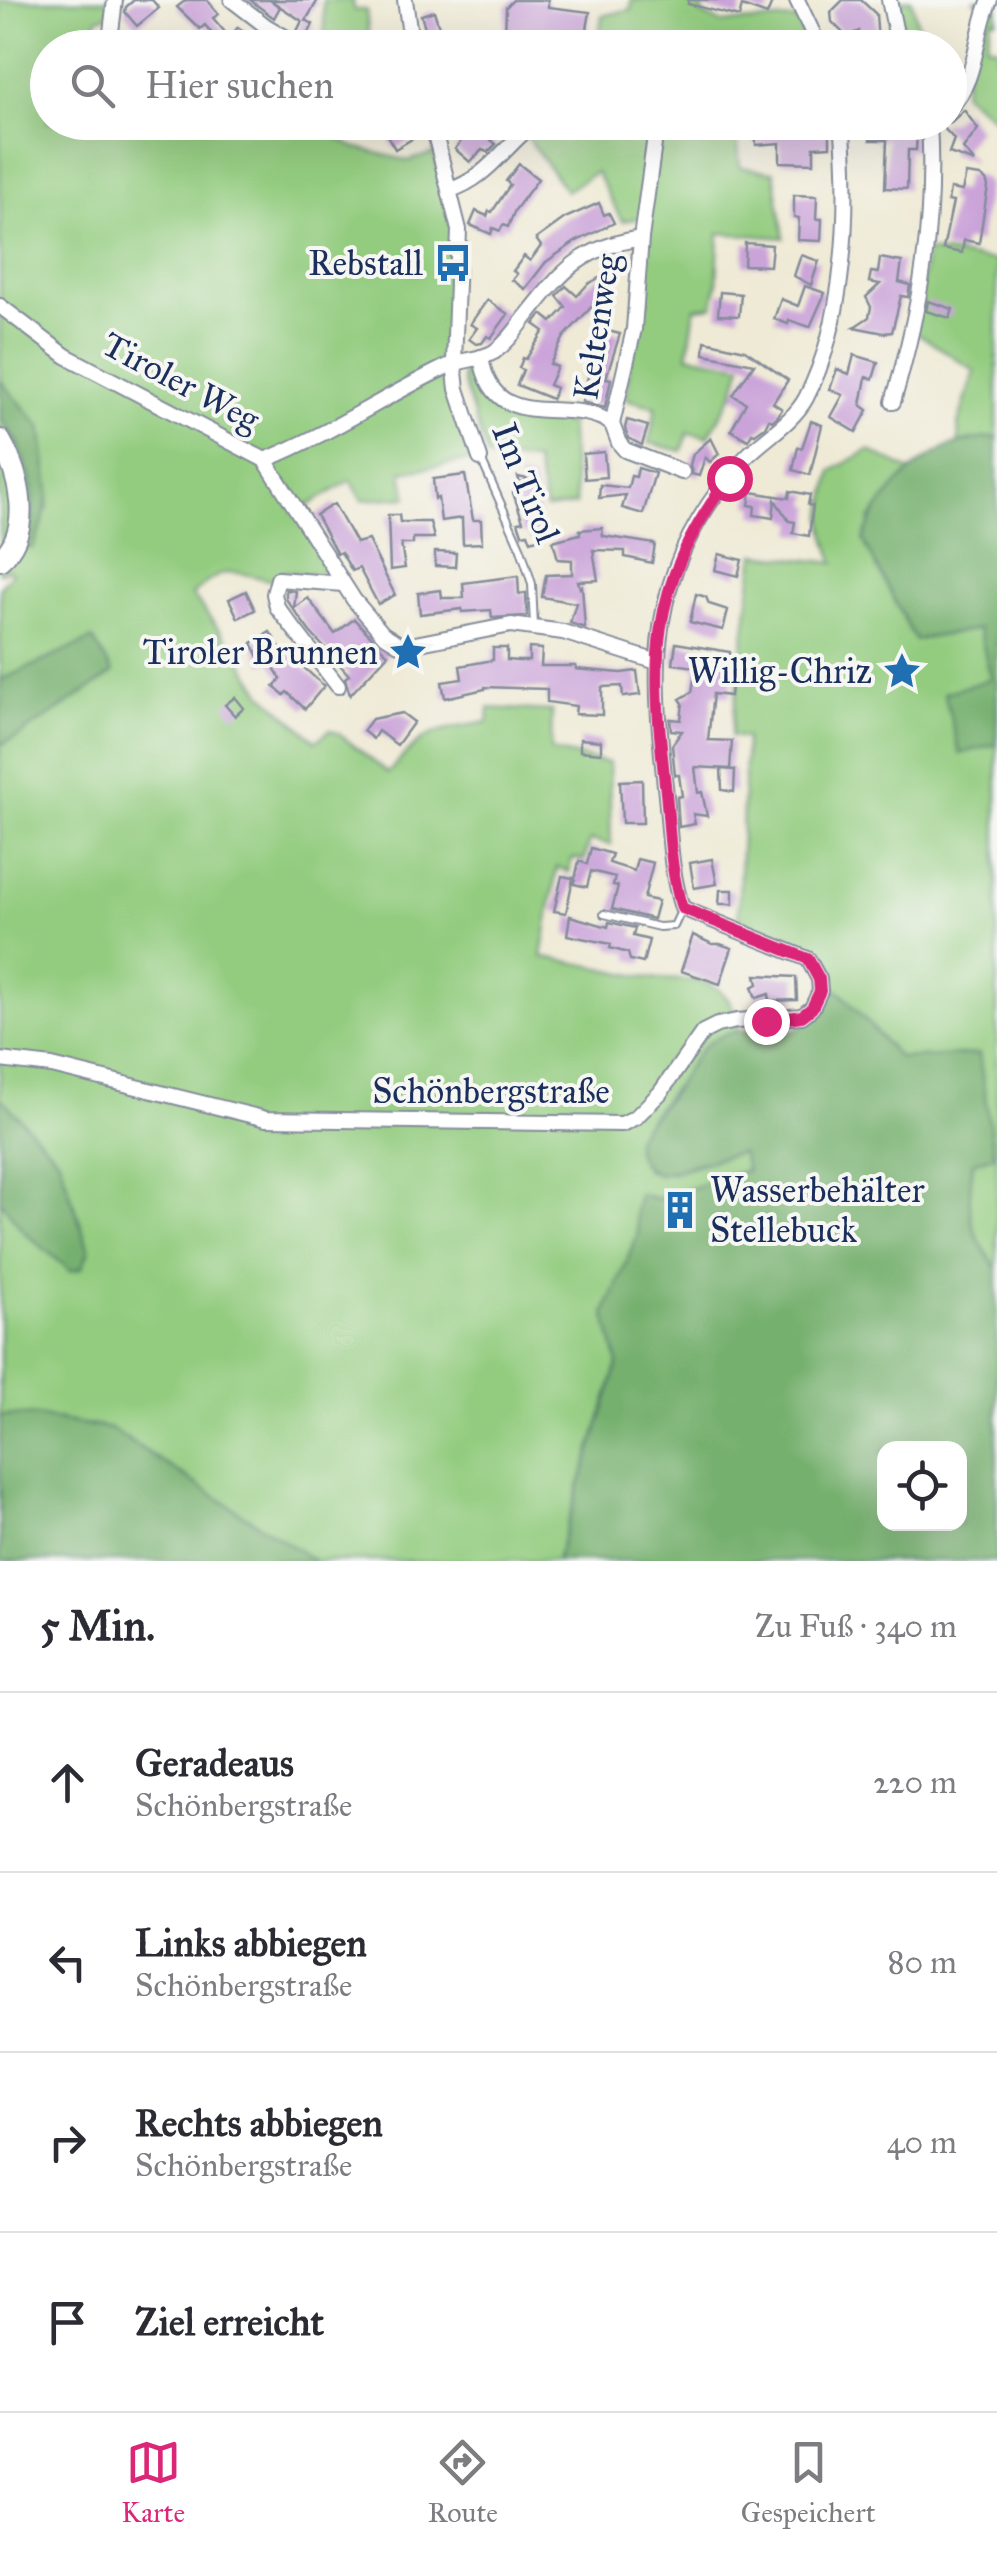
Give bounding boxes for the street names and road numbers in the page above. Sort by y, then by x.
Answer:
street label: Keltenweg [564,250,630,403]
street label: Tiroler Weg [95,323,267,442]
street label: Im Tirol [483,417,570,550]
street label: Schönbergstraße [372,1070,610,1113]

